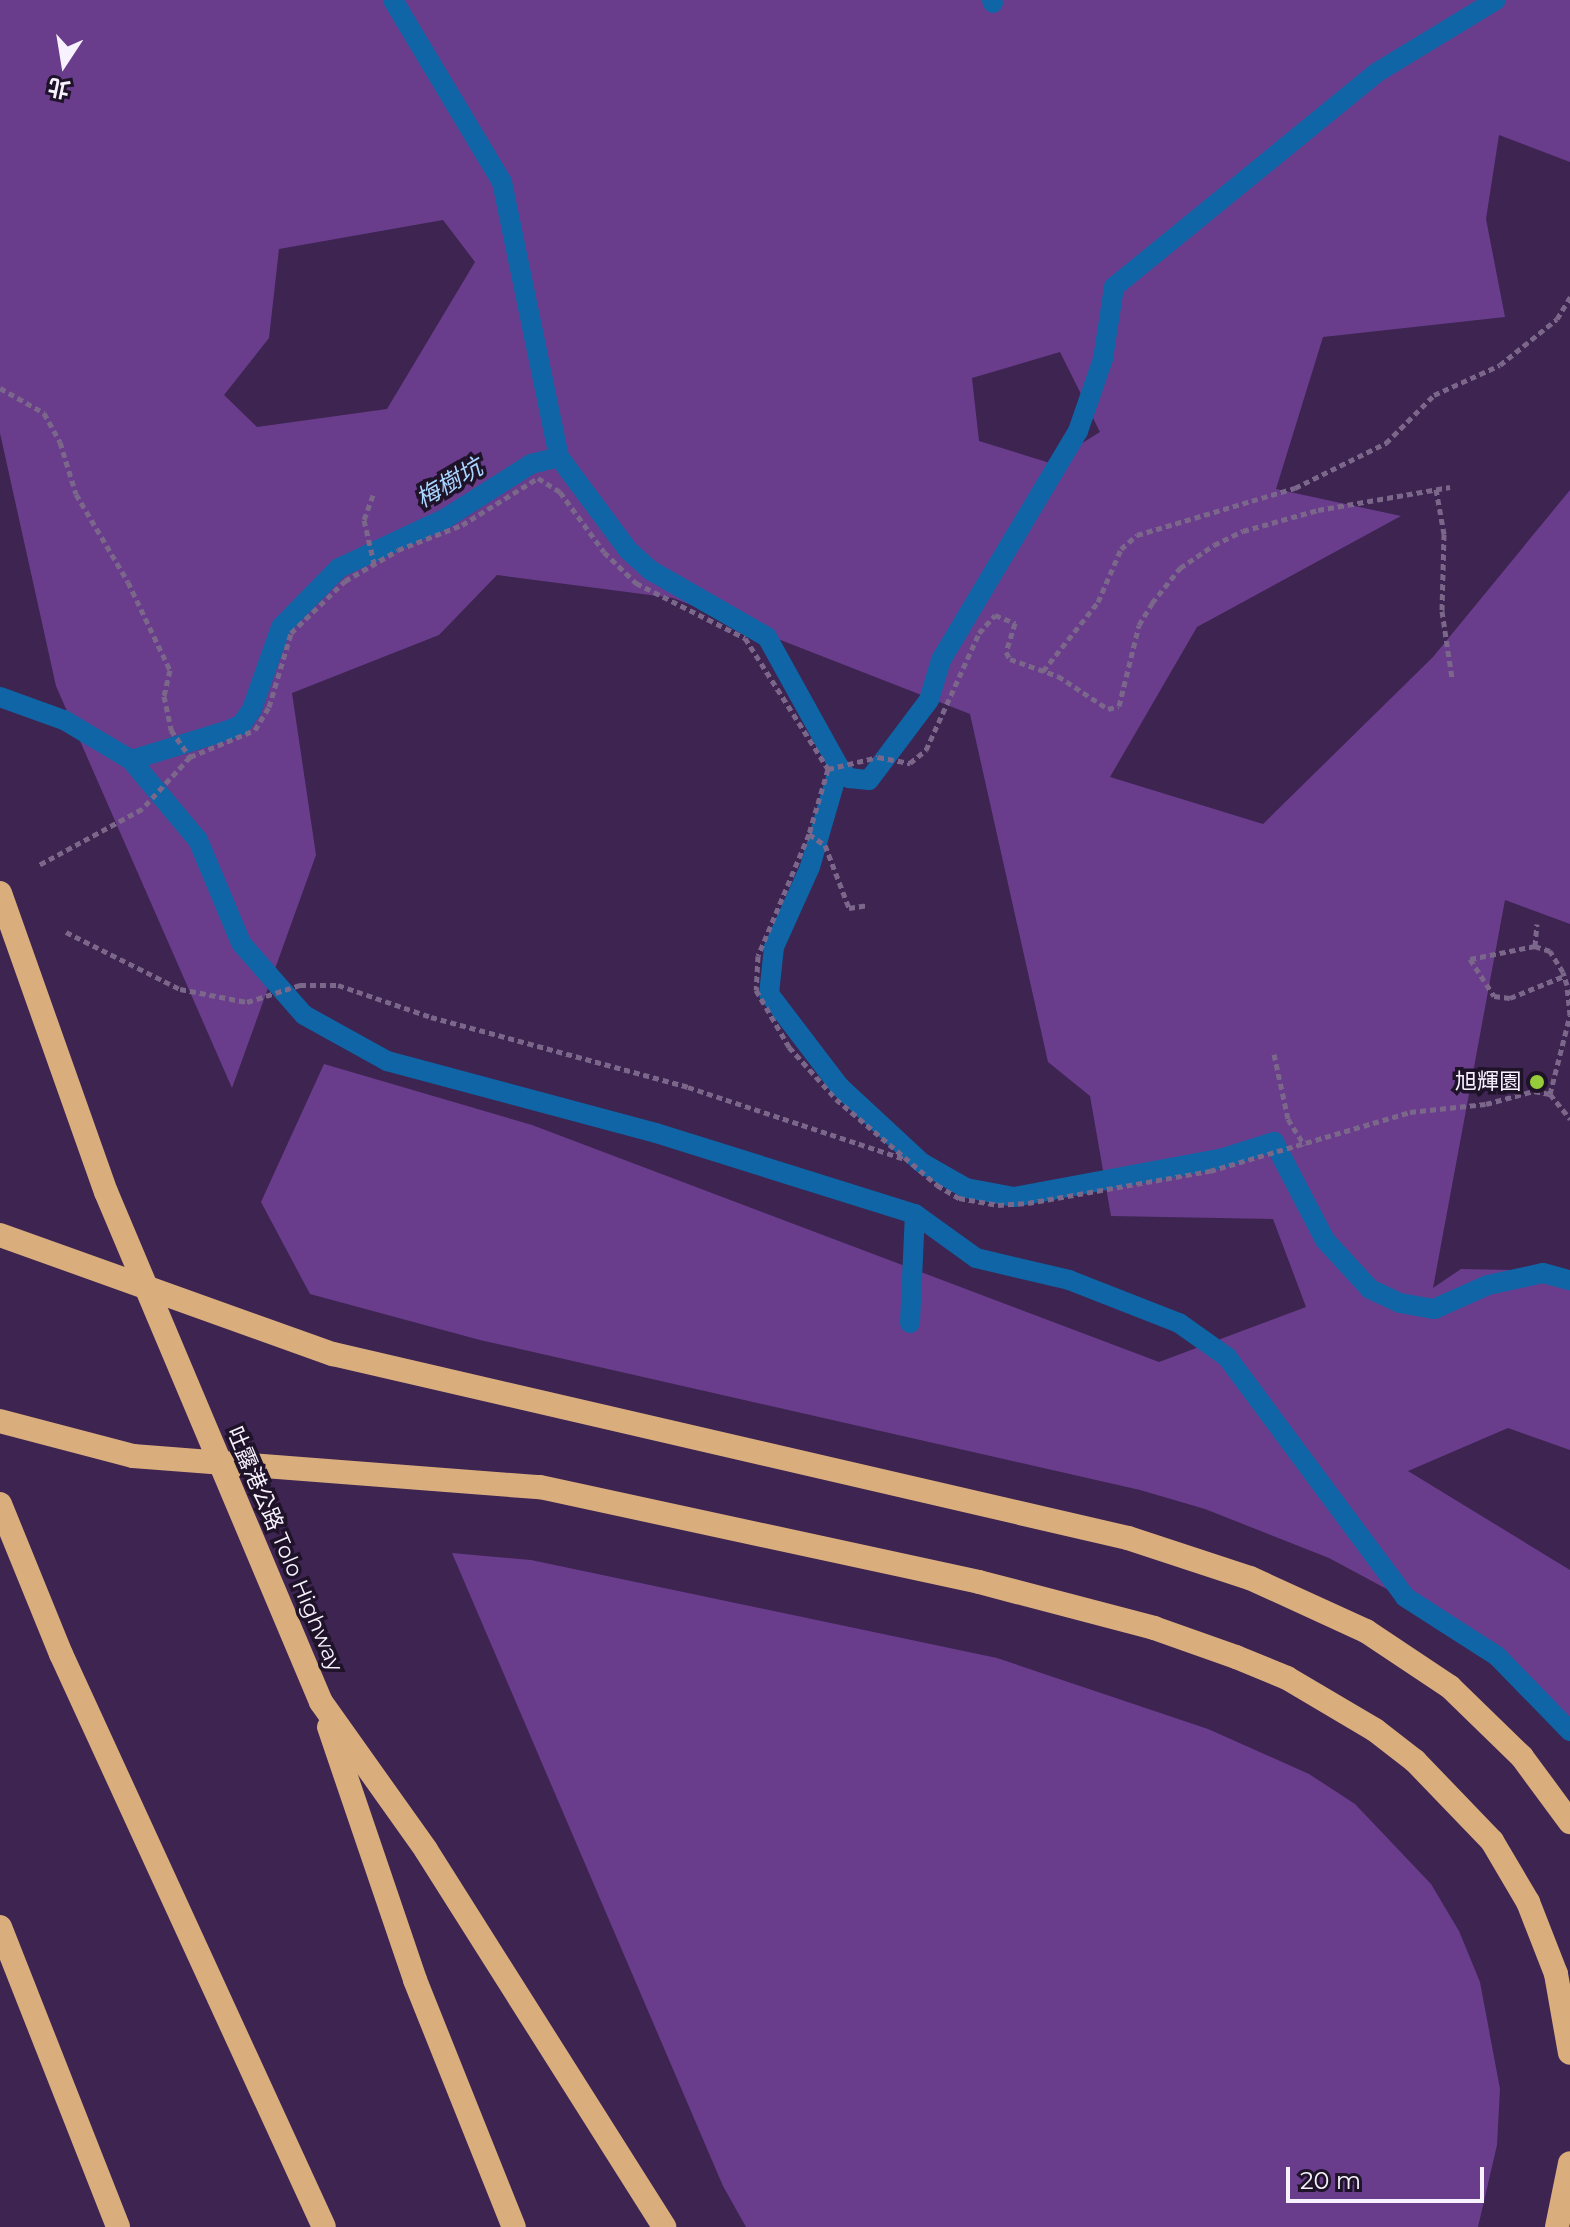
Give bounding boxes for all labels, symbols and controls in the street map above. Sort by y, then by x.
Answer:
north arrow [24,24,104,104]
text: 北 [45,72,72,103]
water label: 梅樹坑 [411,453,487,513]
place label: 旭輝園 [1455,1069,1521,1095]
marker: 旭輝園 [1528,1073,1546,1091]
street label: 吐露港公路 Tolo Highway [221,1423,349,1675]
scale bar [1290,2151,1488,2201]
text: 20 m [1300,2166,1361,2195]

